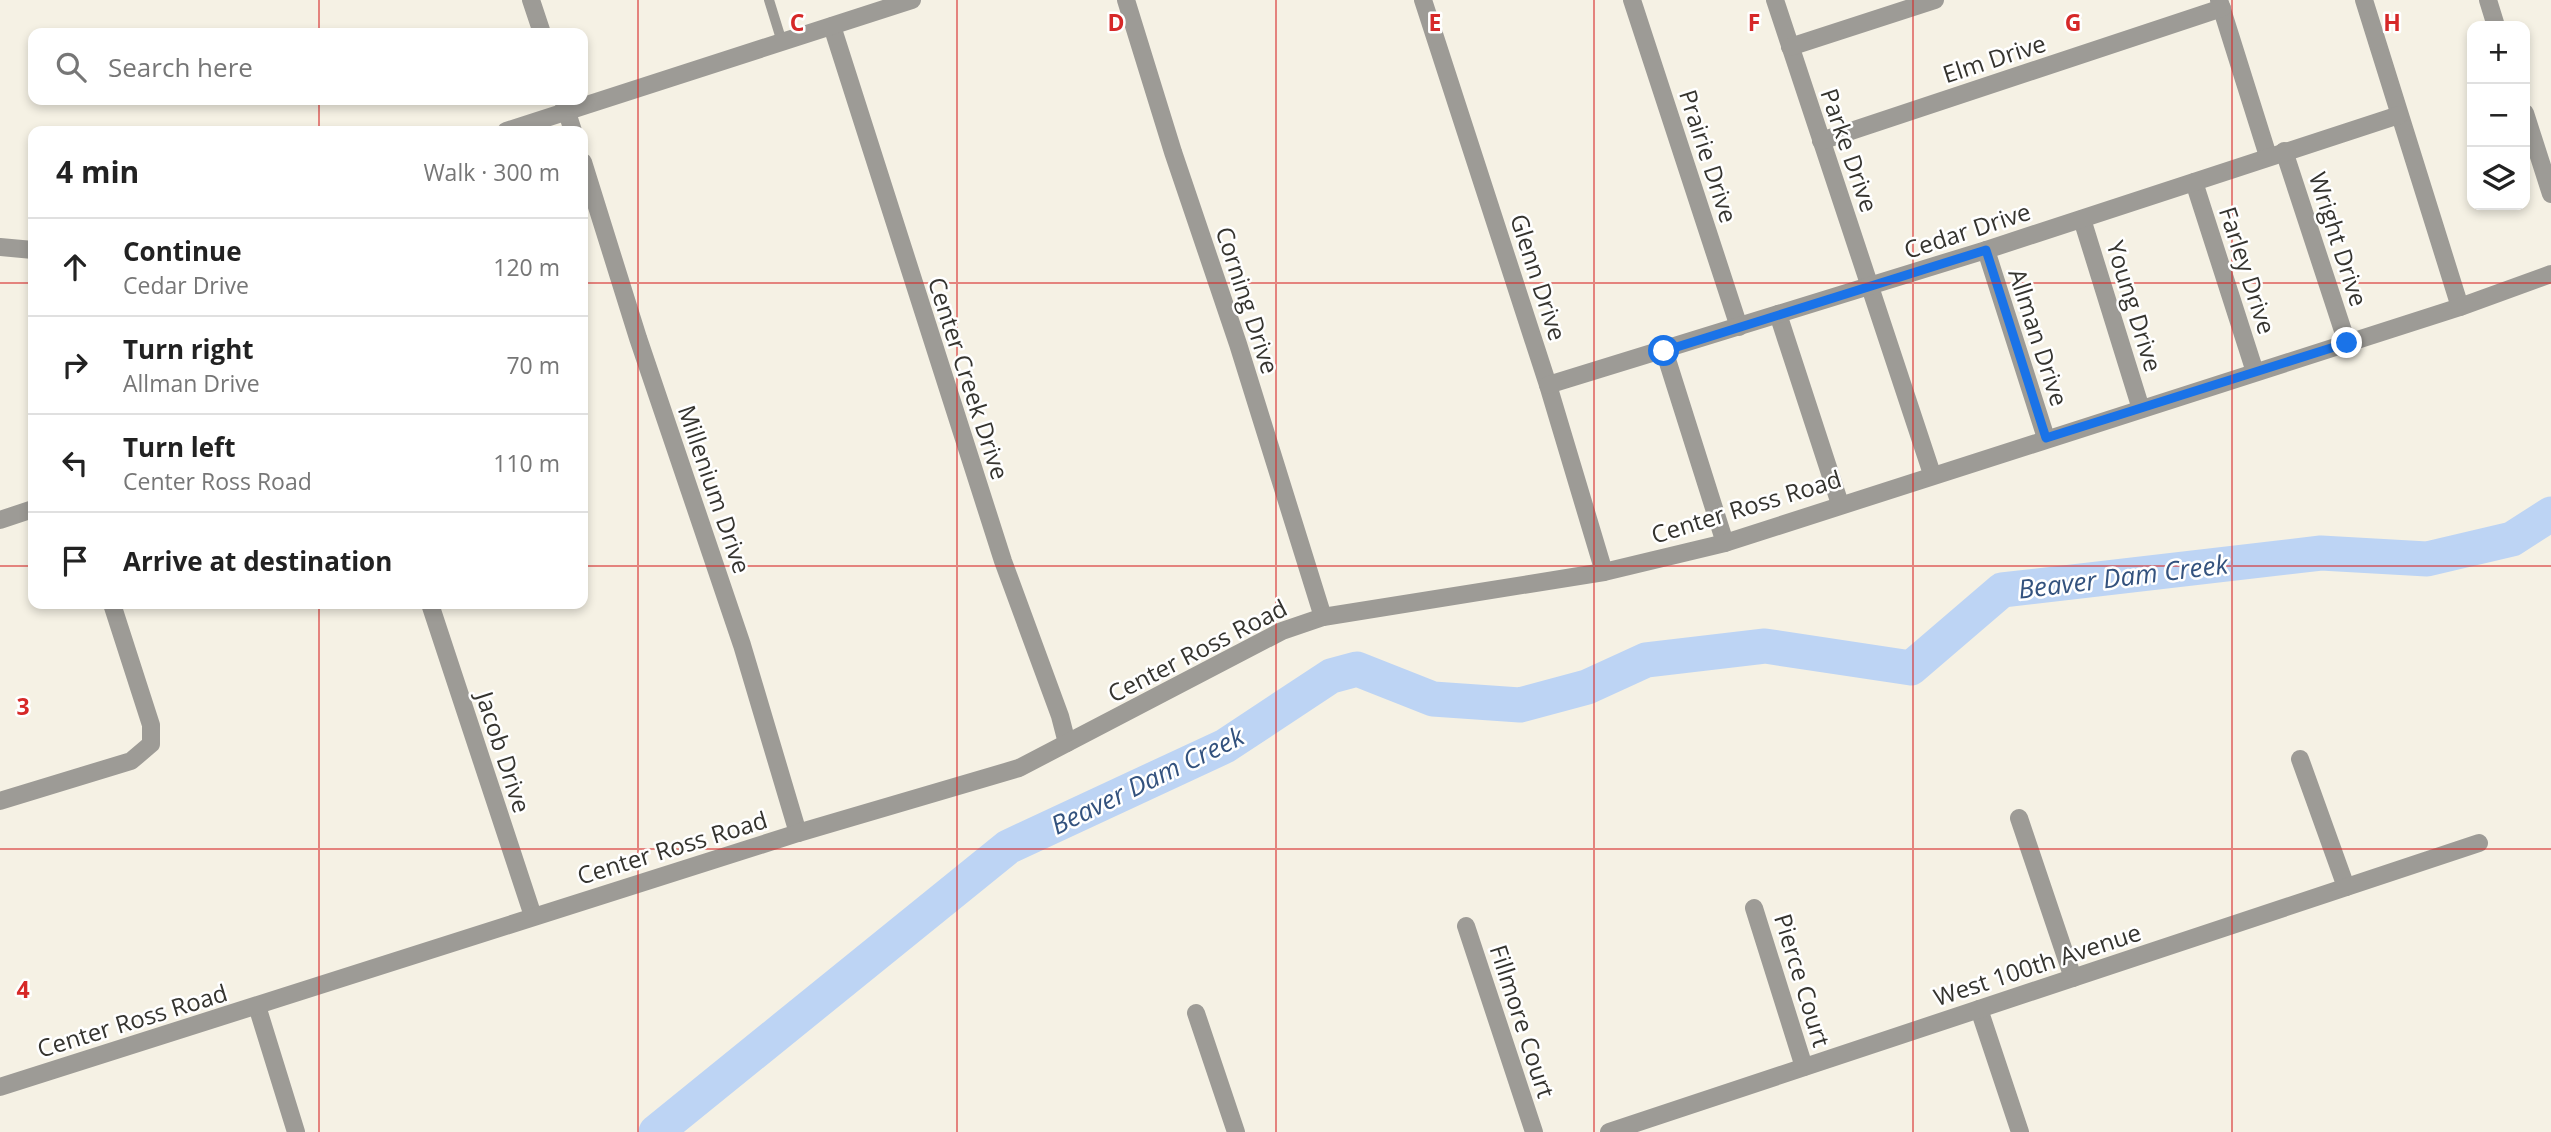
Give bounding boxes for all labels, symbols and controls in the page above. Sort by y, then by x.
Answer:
text: C [790,6,804,38]
text: D [1107,6,1125,38]
text: E [1429,6,1441,38]
text: F [1748,6,1760,38]
text: G [2065,6,2081,38]
text: H [2383,6,2401,38]
map controls [2467,21,2530,210]
button: + [2467,21,2530,84]
street label: Elm Drive [1938,26,2050,90]
search box [28,28,588,105]
icon: search [52,48,90,86]
text: Search here [108,49,253,85]
street label: Parke Drive [1813,84,1887,216]
button: − [2467,84,2530,147]
street label: Prairie Drive [1672,85,1746,227]
button: layers [2467,147,2530,210]
text: 4 min [56,151,139,192]
text: Walk · 300 m [423,156,560,188]
street label: Wright Drive [2302,168,2376,310]
street label: Cedar Drive [1899,194,2035,266]
street label: Farley Drive [2212,202,2284,338]
street label: Glenn Drive [1503,209,1575,345]
street label: Corning Drive [1209,222,1287,378]
text: Continue [123,233,242,269]
street label: Young Drive [2099,236,2171,376]
icon: ahead [56,248,94,286]
text: 120 m [493,251,560,283]
street label: Allman Drive [2001,264,2077,410]
text: Cedar Drive [123,269,249,301]
street label: Center Creek Drive [921,273,1017,483]
route end [2331,327,2362,358]
text: Turn right [123,331,254,367]
route start [1648,335,1679,366]
icon: right [56,346,94,384]
text: 70 m [506,349,560,381]
text: Allman Drive [123,367,260,399]
street label: Millenium Drive [671,400,759,578]
text: Turn left [123,429,235,465]
icon: left [56,444,94,482]
text: 110 m [493,447,560,479]
street label: Center Ross Road [1647,461,1845,551]
text: Center Ross Road [123,465,312,497]
icon: arrive [56,542,94,580]
text: Arrive at destination [123,543,392,579]
water label: Beaver Dam Creek [2016,545,2231,607]
street label: Center Ross Road [1102,591,1292,709]
street label: Jacob Drive [468,685,539,817]
text: 3 [16,690,30,722]
water label: Beaver Dam Creek [1044,717,1251,842]
street label: Center Ross Road [573,802,771,892]
street label: Pierce Court [1767,909,1839,1051]
street label: West 100th Avenue [1929,915,2145,1013]
street label: Fillmore Court [1483,940,1563,1102]
text: 4 [16,973,30,1005]
street label: Center Ross Road [33,975,231,1065]

